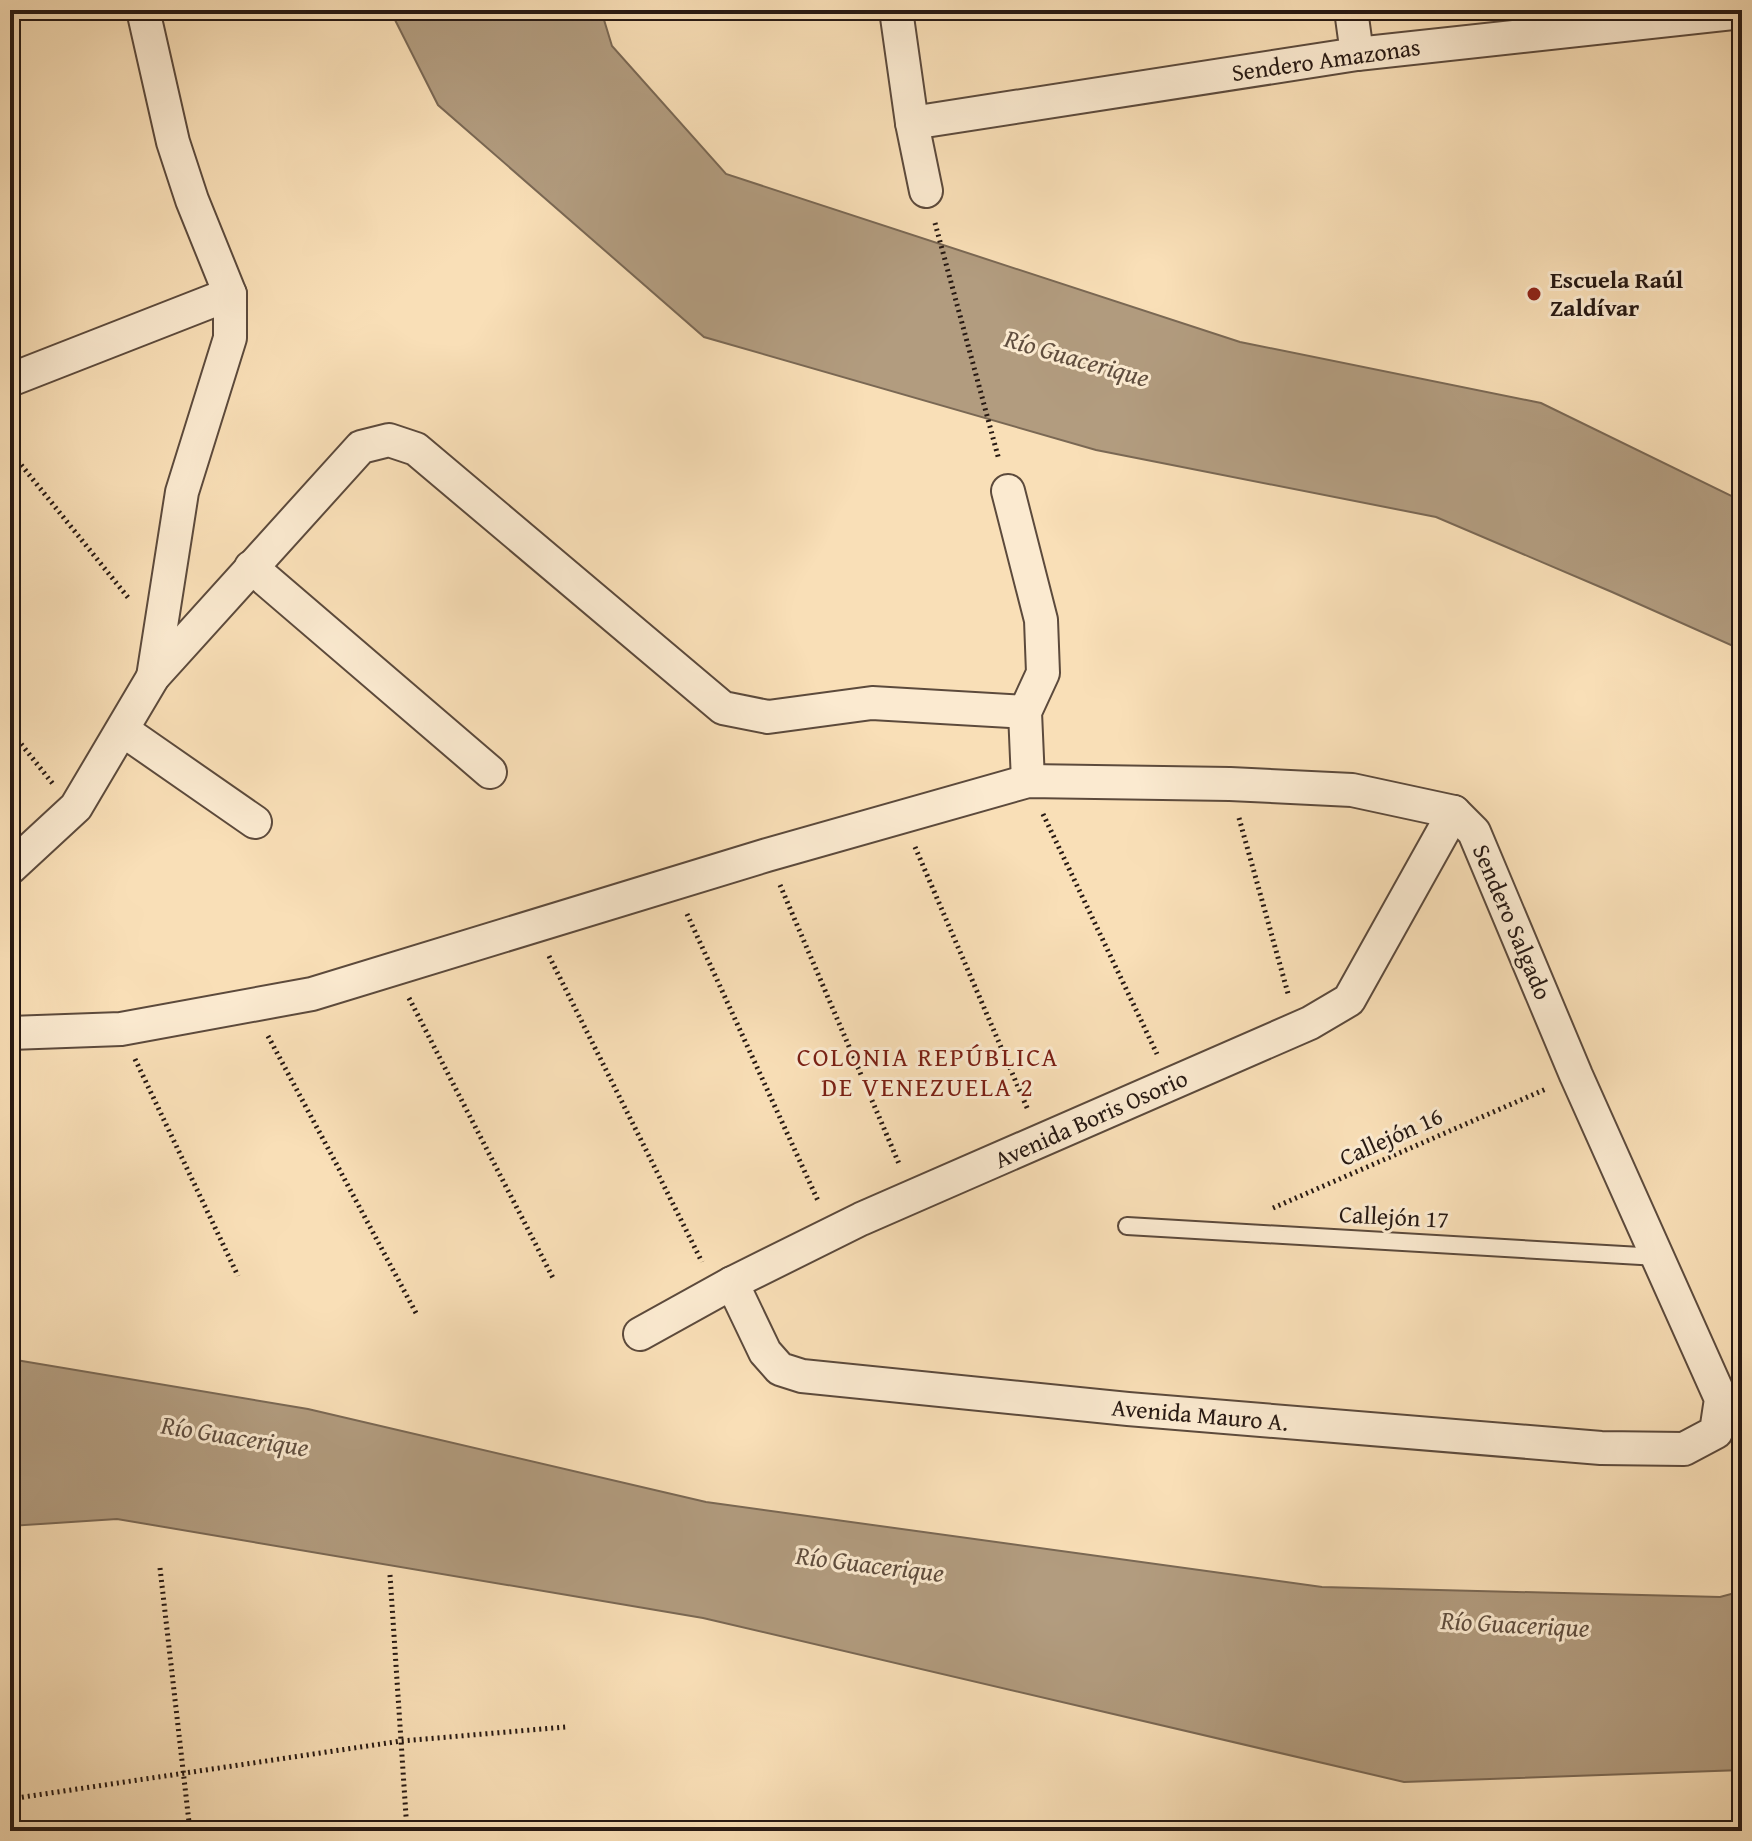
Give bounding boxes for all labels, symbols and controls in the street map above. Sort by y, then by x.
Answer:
street label: Sendero Amazonas [1229,29,1423,90]
place label: Escuela Raúl Zaldívar [1550,262,1684,325]
marker: Escuela Raúl Zaldívar [1525,285,1543,303]
water label: Río Guacerique [999,318,1154,397]
street label: Sendero Salgado [1464,839,1561,1005]
district label: COLONIA REPÚBLICA DE VENEZUELA 2 [797,1037,1059,1106]
street label: Avenida Boris Osorio [989,1060,1193,1177]
street label: Callejón 16 [1334,1098,1448,1175]
street label: Callejón 17 [1338,1196,1450,1237]
street label: Avenida Mauro A. [1110,1389,1290,1440]
water label: Río Guacerique [157,1404,312,1466]
water label: Río Guacerique [793,1535,946,1592]
water label: Río Guacerique [1439,1600,1590,1647]

